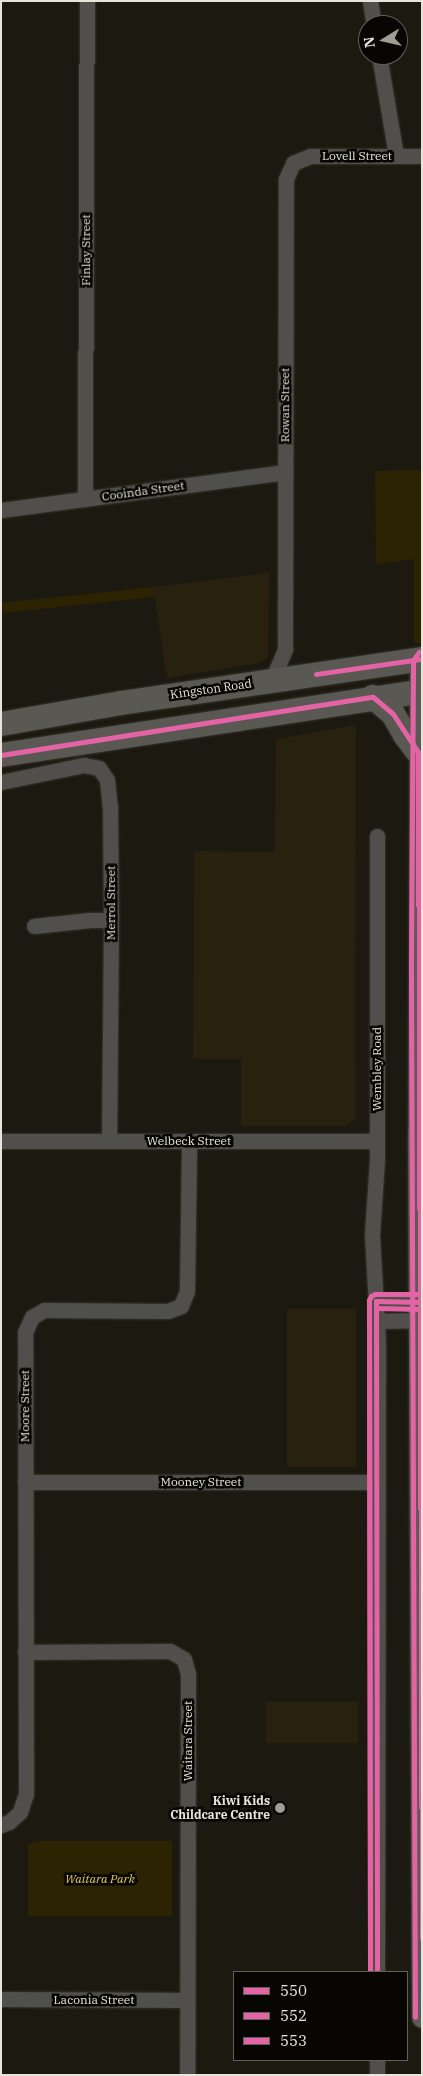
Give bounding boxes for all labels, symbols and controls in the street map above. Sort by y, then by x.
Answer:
north arrow [358,15,408,65]
text: N [359,35,379,49]
street label: Lovell Street [322,149,392,163]
street label: Finlay Street [79,214,93,286]
street label: Rowan Street [278,368,292,442]
street label: Cooinda Street [101,478,185,504]
street label: Kingston Road [169,676,253,702]
street label: Merrol Street [104,866,118,940]
street label: Wembley Road [370,1027,384,1111]
street label: Welbeck Street [147,1134,231,1148]
street label: Moore Street [18,1370,32,1442]
street label: Mooney Street [160,1475,242,1489]
street label: Waitara Street [181,1701,195,1781]
place label: Kiwi Kids Childcare Centre [170,1794,270,1822]
marker: Kiwi Kids Childcare Centre [274,1802,286,1814]
park label: Waitara Park [65,1872,135,1886]
legend [233,1971,408,2061]
text: 550 [280,1981,307,2000]
street label: Laconia Street [53,1993,135,2007]
text: 552 [280,2006,307,2025]
text: 553 [280,2031,307,2050]

